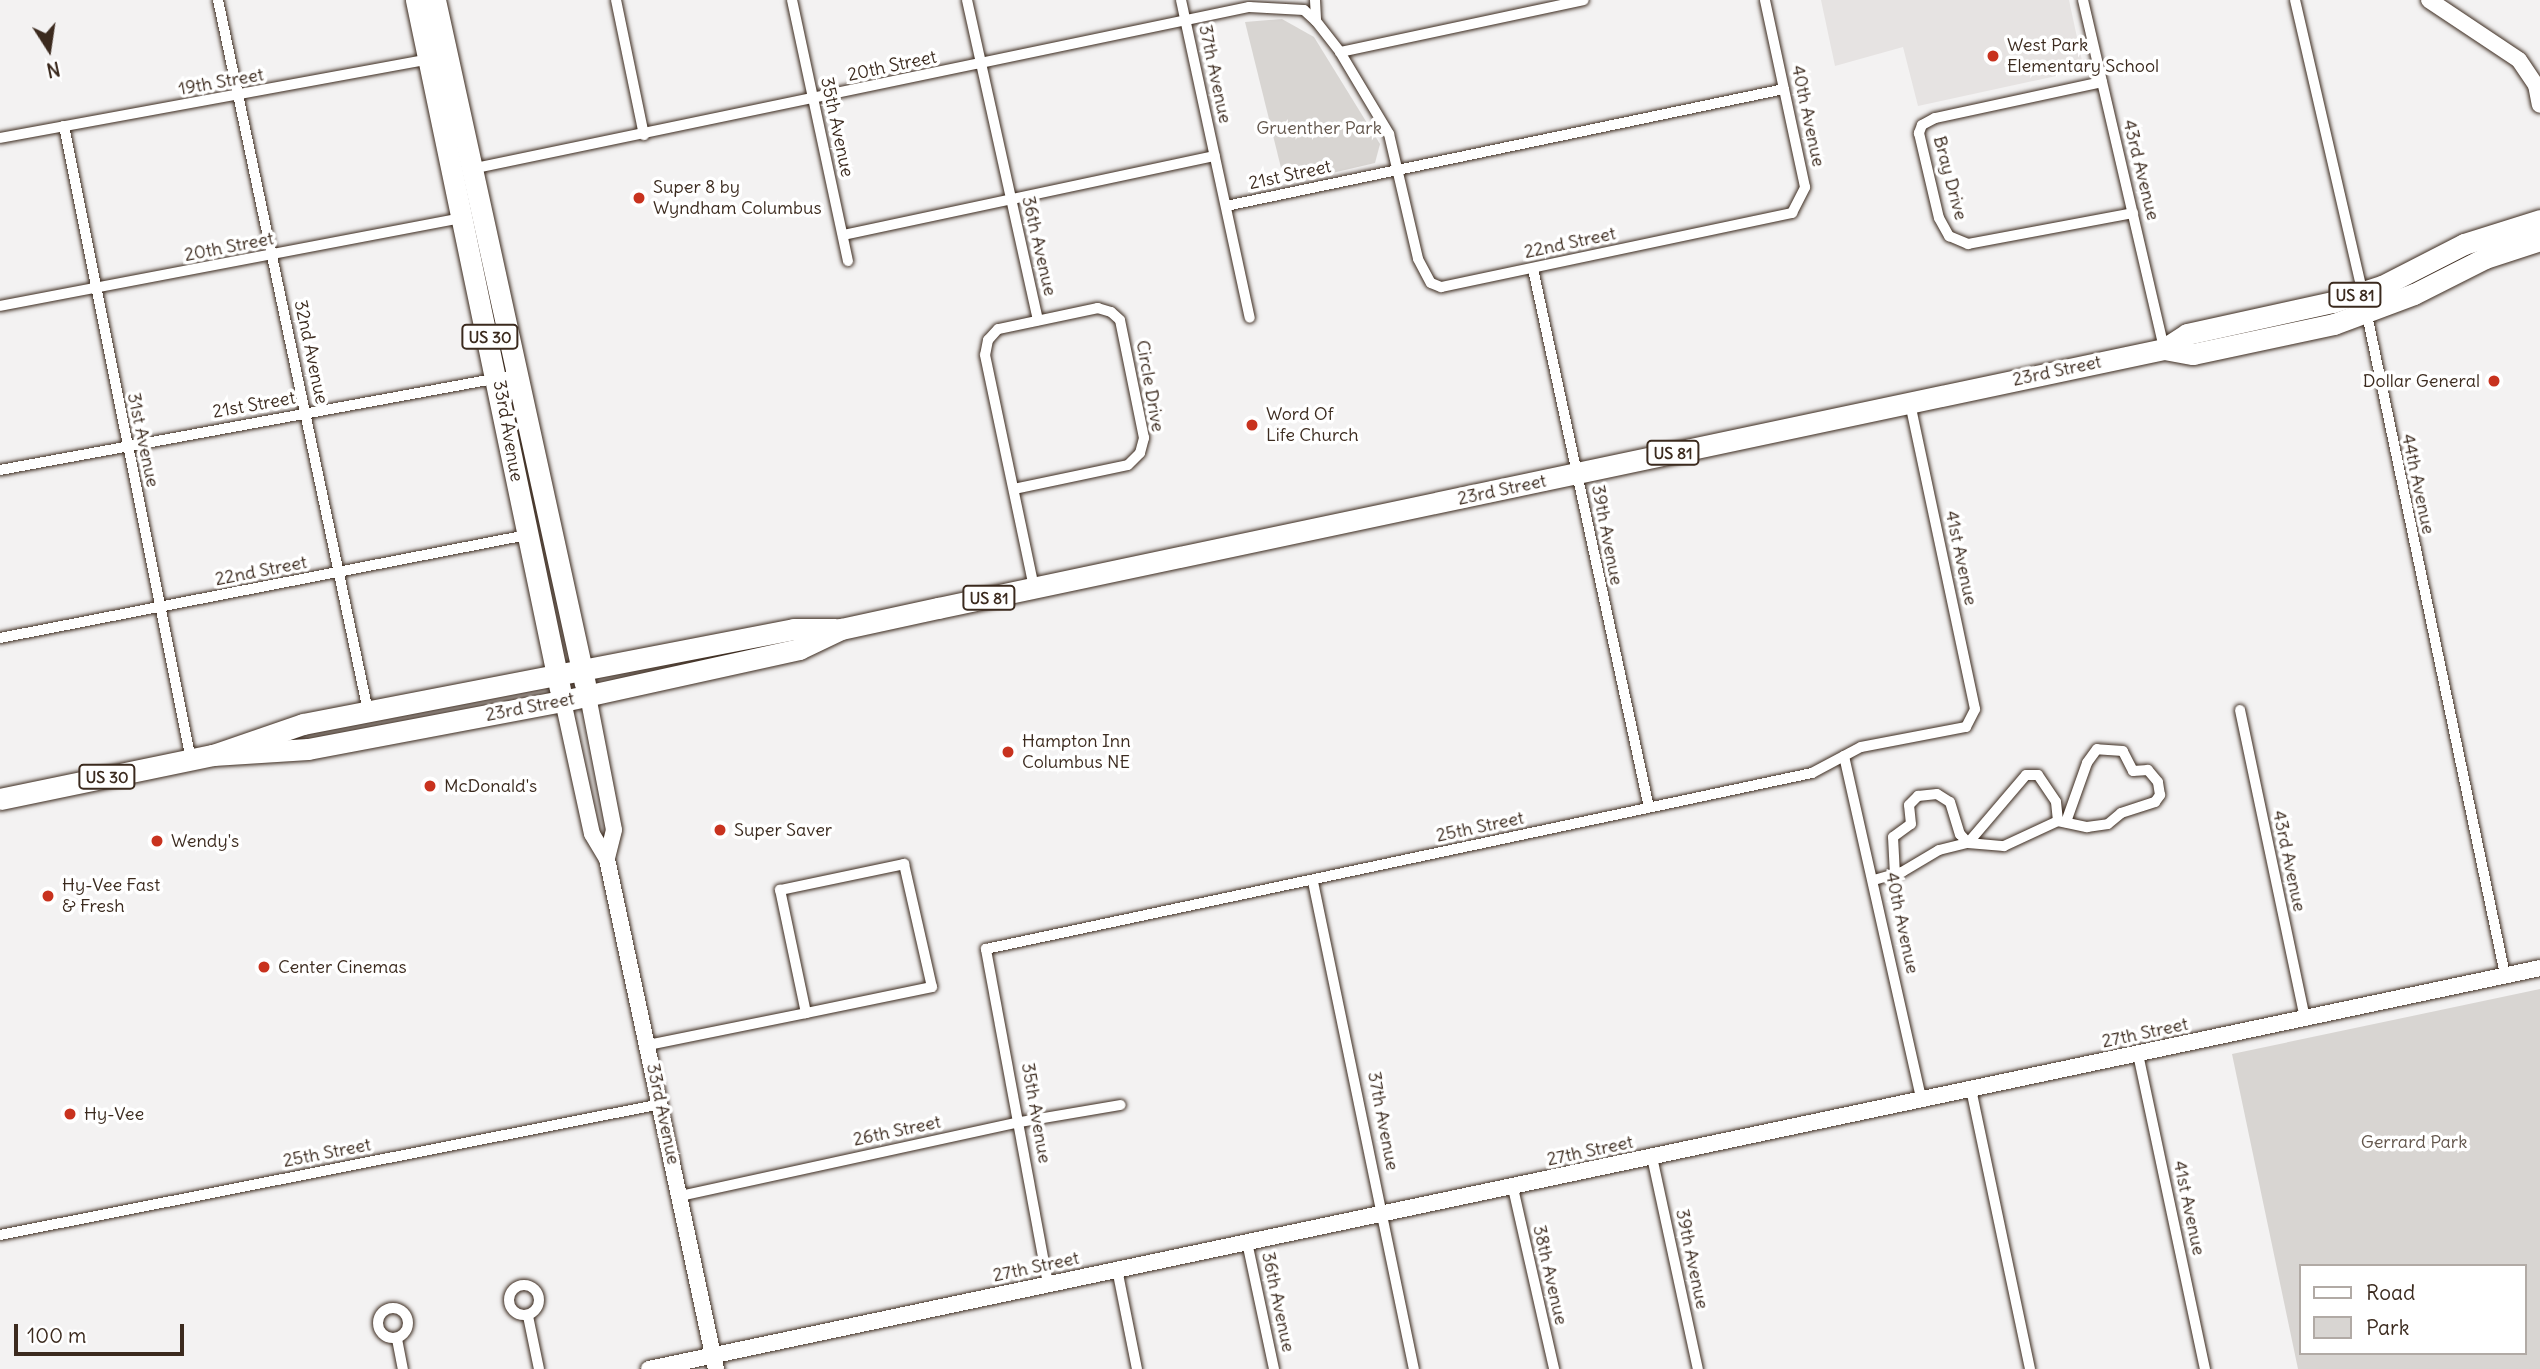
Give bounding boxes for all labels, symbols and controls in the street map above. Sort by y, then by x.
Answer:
north arrow [14,14,84,84]
street label: 37th Avenue [1194,23,1236,125]
place label: West Park Elementary School [2007,35,2159,78]
street label: 20th Street [846,46,938,86]
marker: West Park Elementary School [1985,48,2001,64]
text: N [44,56,62,83]
street label: 40th Avenue [1787,63,1829,169]
street label: 19th Street [177,64,265,100]
street label: 35th Avenue [816,75,858,179]
park label: Gruenther Park [1256,117,1382,139]
street label: 43rd Avenue [2118,117,2164,223]
street label: Bray Drive [1928,134,1972,222]
street label: 21st Street [1247,156,1333,194]
place label: Super 8 by Wyndham Columbus [653,177,822,220]
marker: Super 8 by Wyndham Columbus [631,190,647,206]
street label: 36th Avenue [1017,194,1061,298]
street label: 22nd Street [1522,223,1618,263]
street label: 20th Street [183,228,275,266]
road number: US 81 [2327,282,2383,308]
street label: 32nd Avenue [289,298,333,406]
road number: US 30 [460,324,520,350]
street label: Circle Drive [1131,338,1169,434]
street label: 23rd Street [2011,351,2103,391]
place label: Dollar General [2363,370,2480,392]
marker: Dollar General [2486,373,2502,389]
street label: 33rd Avenue [488,379,528,483]
street label: 21st Street [211,387,297,423]
street label: 31st Avenue [122,391,164,489]
place label: Word Of Life Church [1266,404,1359,446]
marker: Word Of Life Church [1244,417,1260,433]
street label: 44th Avenue [2397,432,2439,536]
road number: US 81 [1645,440,1701,466]
street label: 23rd Street [1456,470,1548,510]
street label: 39th Avenue [1587,483,1627,587]
street label: 41st Avenue [1940,509,1982,607]
street label: 22nd Street [213,552,309,590]
road number: US 81 [961,586,1017,610]
street label: 23rd Street [484,688,576,726]
place label: Hampton Inn Columbus NE [1022,731,1131,774]
marker: Hampton Inn Columbus NE [1000,744,1016,760]
road number: US 30 [77,764,137,790]
place label: McDonald's [444,775,537,797]
marker: McDonald's [422,778,438,794]
street label: 25th Street [1434,807,1526,847]
street label: 43rd Avenue [2268,808,2310,914]
place label: Super Saver [734,819,832,841]
marker: Super Saver [712,822,728,838]
place label: Wendy's [171,830,239,852]
marker: Wendy's [149,833,165,849]
street label: 40th Avenue [1881,870,1923,976]
place label: Hy-Vee Fast & Fresh [62,875,160,917]
marker: Hy-Vee Fast & Fresh [40,888,56,904]
place label: Center Cinemas [278,956,407,978]
marker: Center Cinemas [256,959,272,975]
street label: 27th Street [2100,1013,2190,1053]
street label: 33rd Avenue [642,1061,684,1167]
street label: 35th Avenue [1017,1061,1055,1165]
street label: 37th Avenue [1363,1070,1403,1172]
place label: Hy-Vee [84,1103,144,1125]
marker: Hy-Vee [62,1106,78,1122]
street label: 26th Street [851,1111,943,1151]
street label: 27th Street [1545,1131,1635,1171]
park label: Gerrard Park [2361,1131,2467,1153]
street label: 25th Street [281,1134,373,1172]
street label: 41st Avenue [2168,1159,2210,1257]
street label: 39th Avenue [1671,1207,1713,1311]
street label: 38th Avenue [1528,1223,1572,1327]
street label: 27th Street [991,1247,1081,1287]
street label: 36th Avenue [1257,1250,1299,1354]
legend [2298,1264,2526,1355]
text: Road [2366,1279,2415,1306]
scale bar [18,1310,187,1354]
text: Park [2366,1314,2409,1341]
text: 100 m [27,1322,86,1349]

